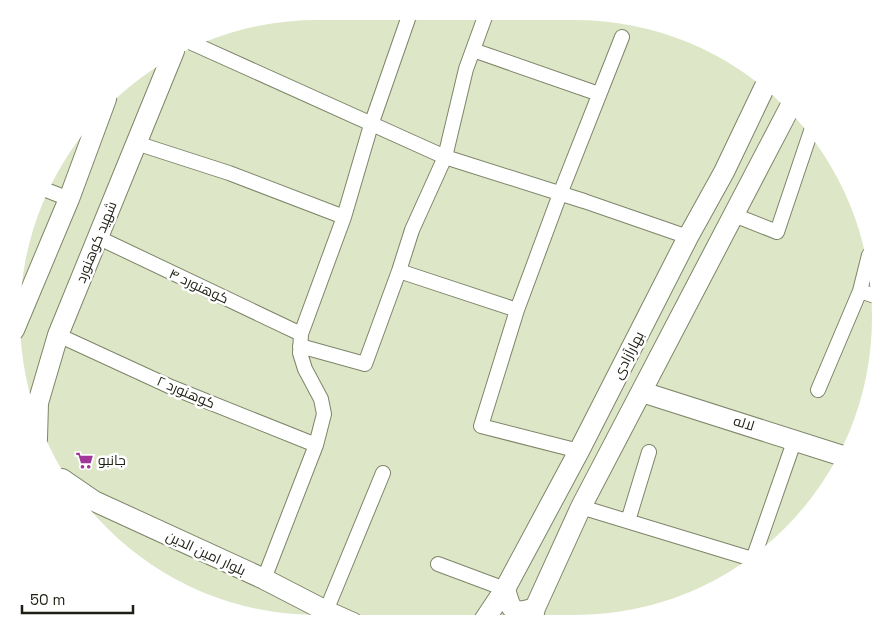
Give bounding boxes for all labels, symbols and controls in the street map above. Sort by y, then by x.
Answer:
street label: شهید کوهنورد [71,198,121,286]
street label: کوهنورد ۴ [166,264,232,308]
street label: بهارآزادی [608,328,648,382]
street label: کوهنورد ۲ [154,372,218,412]
street label: لاله [731,411,757,435]
supermarket icon: جانبو [74,450,94,470]
place label: جانبو [98,451,126,469]
street label: بلوار امین الدین [163,527,249,579]
scale bar [22,582,134,614]
text: 50 m [30,590,65,609]

